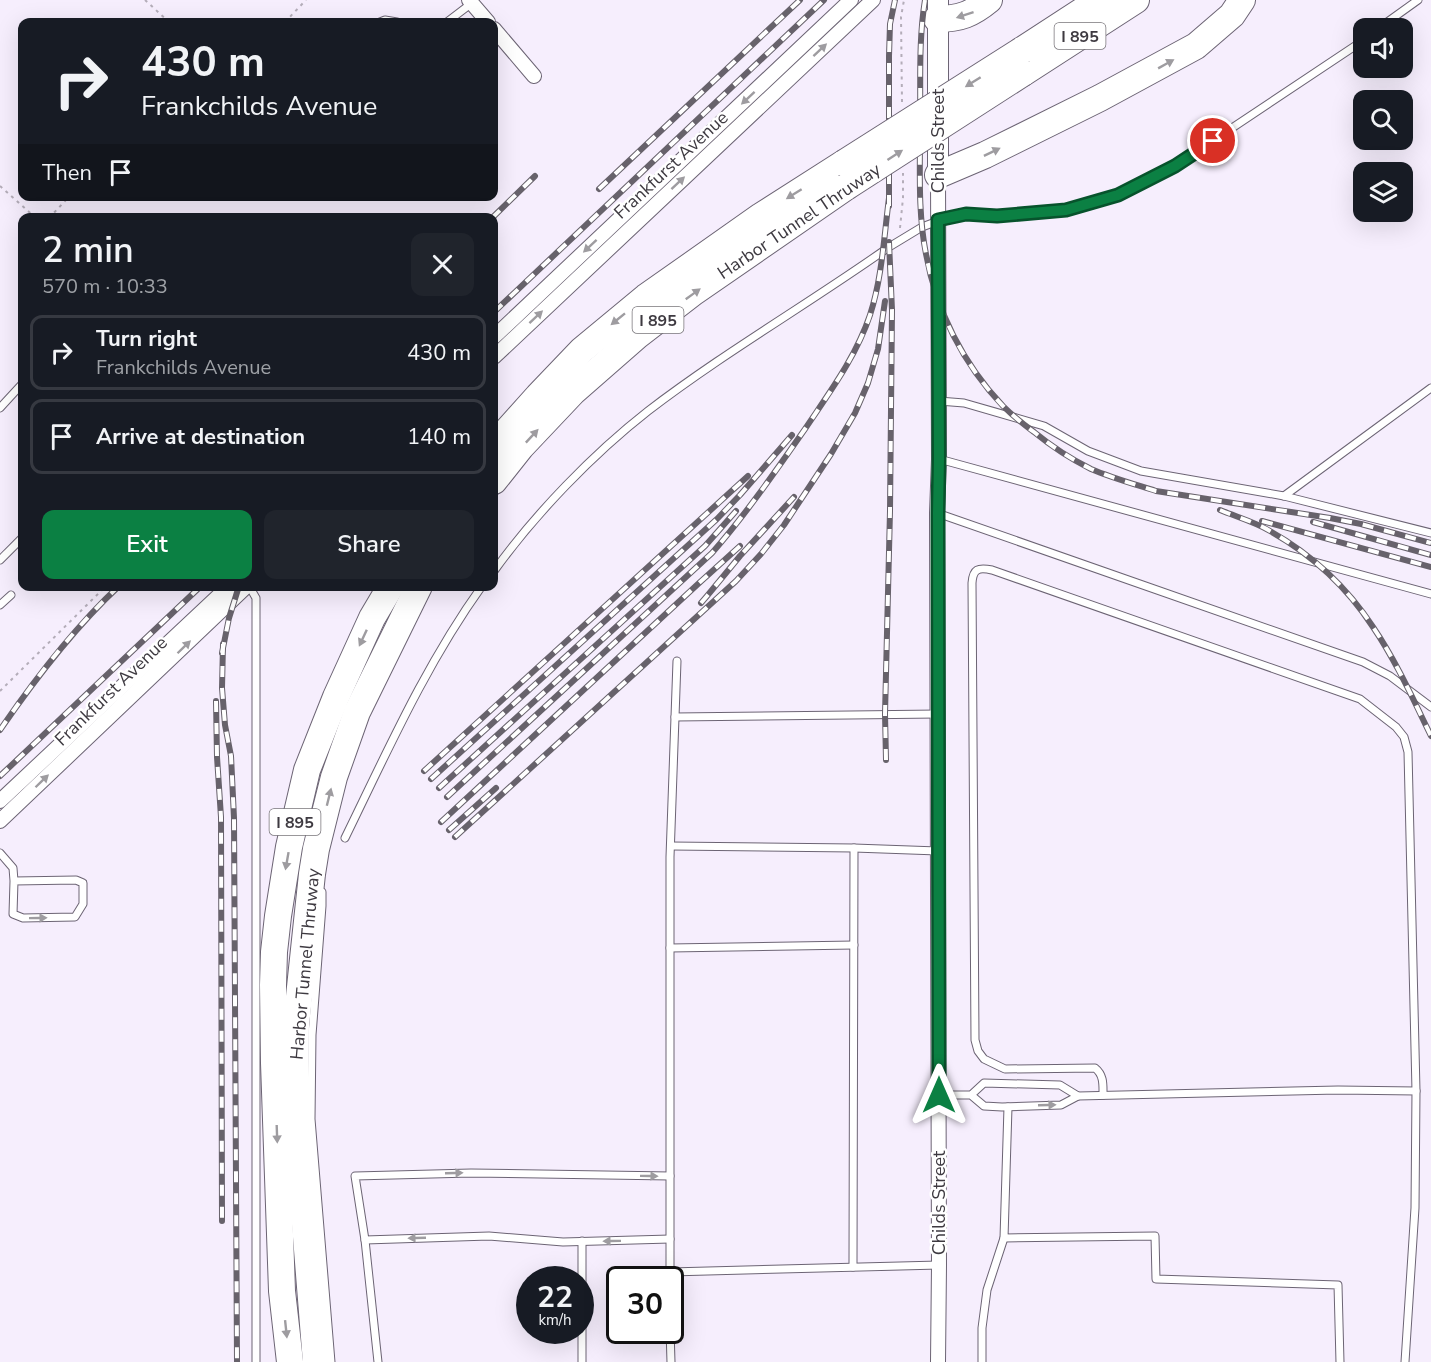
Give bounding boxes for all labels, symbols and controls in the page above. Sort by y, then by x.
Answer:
one-way arrow [956,10,974,20]
map controls [1353,18,1413,222]
button: sound [1353,18,1413,78]
road number: I 895 [1054,23,1106,49]
text: 430 m [141,34,265,91]
icon: right [42,42,120,120]
one-way arrow [813,43,828,57]
one-way arrow [1157,59,1174,69]
one-way arrow [964,76,981,87]
text: Frankchilds Avenue [141,88,377,125]
street label: Childs Street [926,88,950,193]
button: search [1353,90,1413,150]
one-way arrow [740,91,755,105]
street label: Frankfurst Avenue [609,106,733,224]
pin [1187,115,1238,166]
icon: arrive [1196,124,1229,157]
one-way arrow [983,147,1000,156]
one-way arrow [887,149,903,161]
icon: arrive [104,156,137,189]
street label: Harbor Tunnel Thruway [713,157,886,285]
text: Then [42,158,92,188]
button: layers [1353,162,1413,222]
one-way arrow [671,177,685,191]
one-way arrow [786,189,803,200]
text: 2 min [42,226,134,275]
button: close [411,233,474,296]
one-way arrow [583,239,598,253]
text: 570 m · 10:33 [42,273,168,300]
one-way arrow [685,287,701,300]
road number: I 895 [632,307,684,333]
one-way arrow [528,311,543,324]
one-way arrow [610,313,626,326]
text: Turn right [96,324,197,354]
icon: right [45,336,78,369]
text: 430 m [407,338,471,368]
text: Frankchilds Avenue [96,354,271,381]
icon: arrive [45,420,78,453]
text: Arrive at destination [96,422,305,452]
text: 140 m [407,422,471,452]
one-way arrow [524,430,538,444]
button: Exit [42,510,252,579]
button: Share [264,510,474,579]
one-way arrow [359,629,368,646]
street label: Frankfurst Avenue [49,631,173,751]
one-way arrow [176,640,190,654]
one-way arrow [35,774,50,788]
one-way arrow [325,788,335,806]
road number: I 895 [270,809,320,835]
one-way arrow [282,852,291,871]
street label: Harbor Tunnel Thruway [285,867,325,1061]
one-way arrow [28,913,47,922]
position arrow [907,1063,971,1127]
one-way arrow [1037,1101,1056,1110]
one-way arrow [272,1125,281,1144]
street label: Childs Street [927,1150,951,1255]
one-way arrow [445,1168,464,1178]
one-way arrow [640,1171,659,1180]
one-way arrow [408,1233,427,1243]
one-way arrow [602,1236,621,1245]
speed limit sign: 30 [606,1266,684,1344]
text: 22 [537,1277,573,1318]
text: km/h [538,1310,572,1330]
one-way arrow [281,1319,291,1338]

